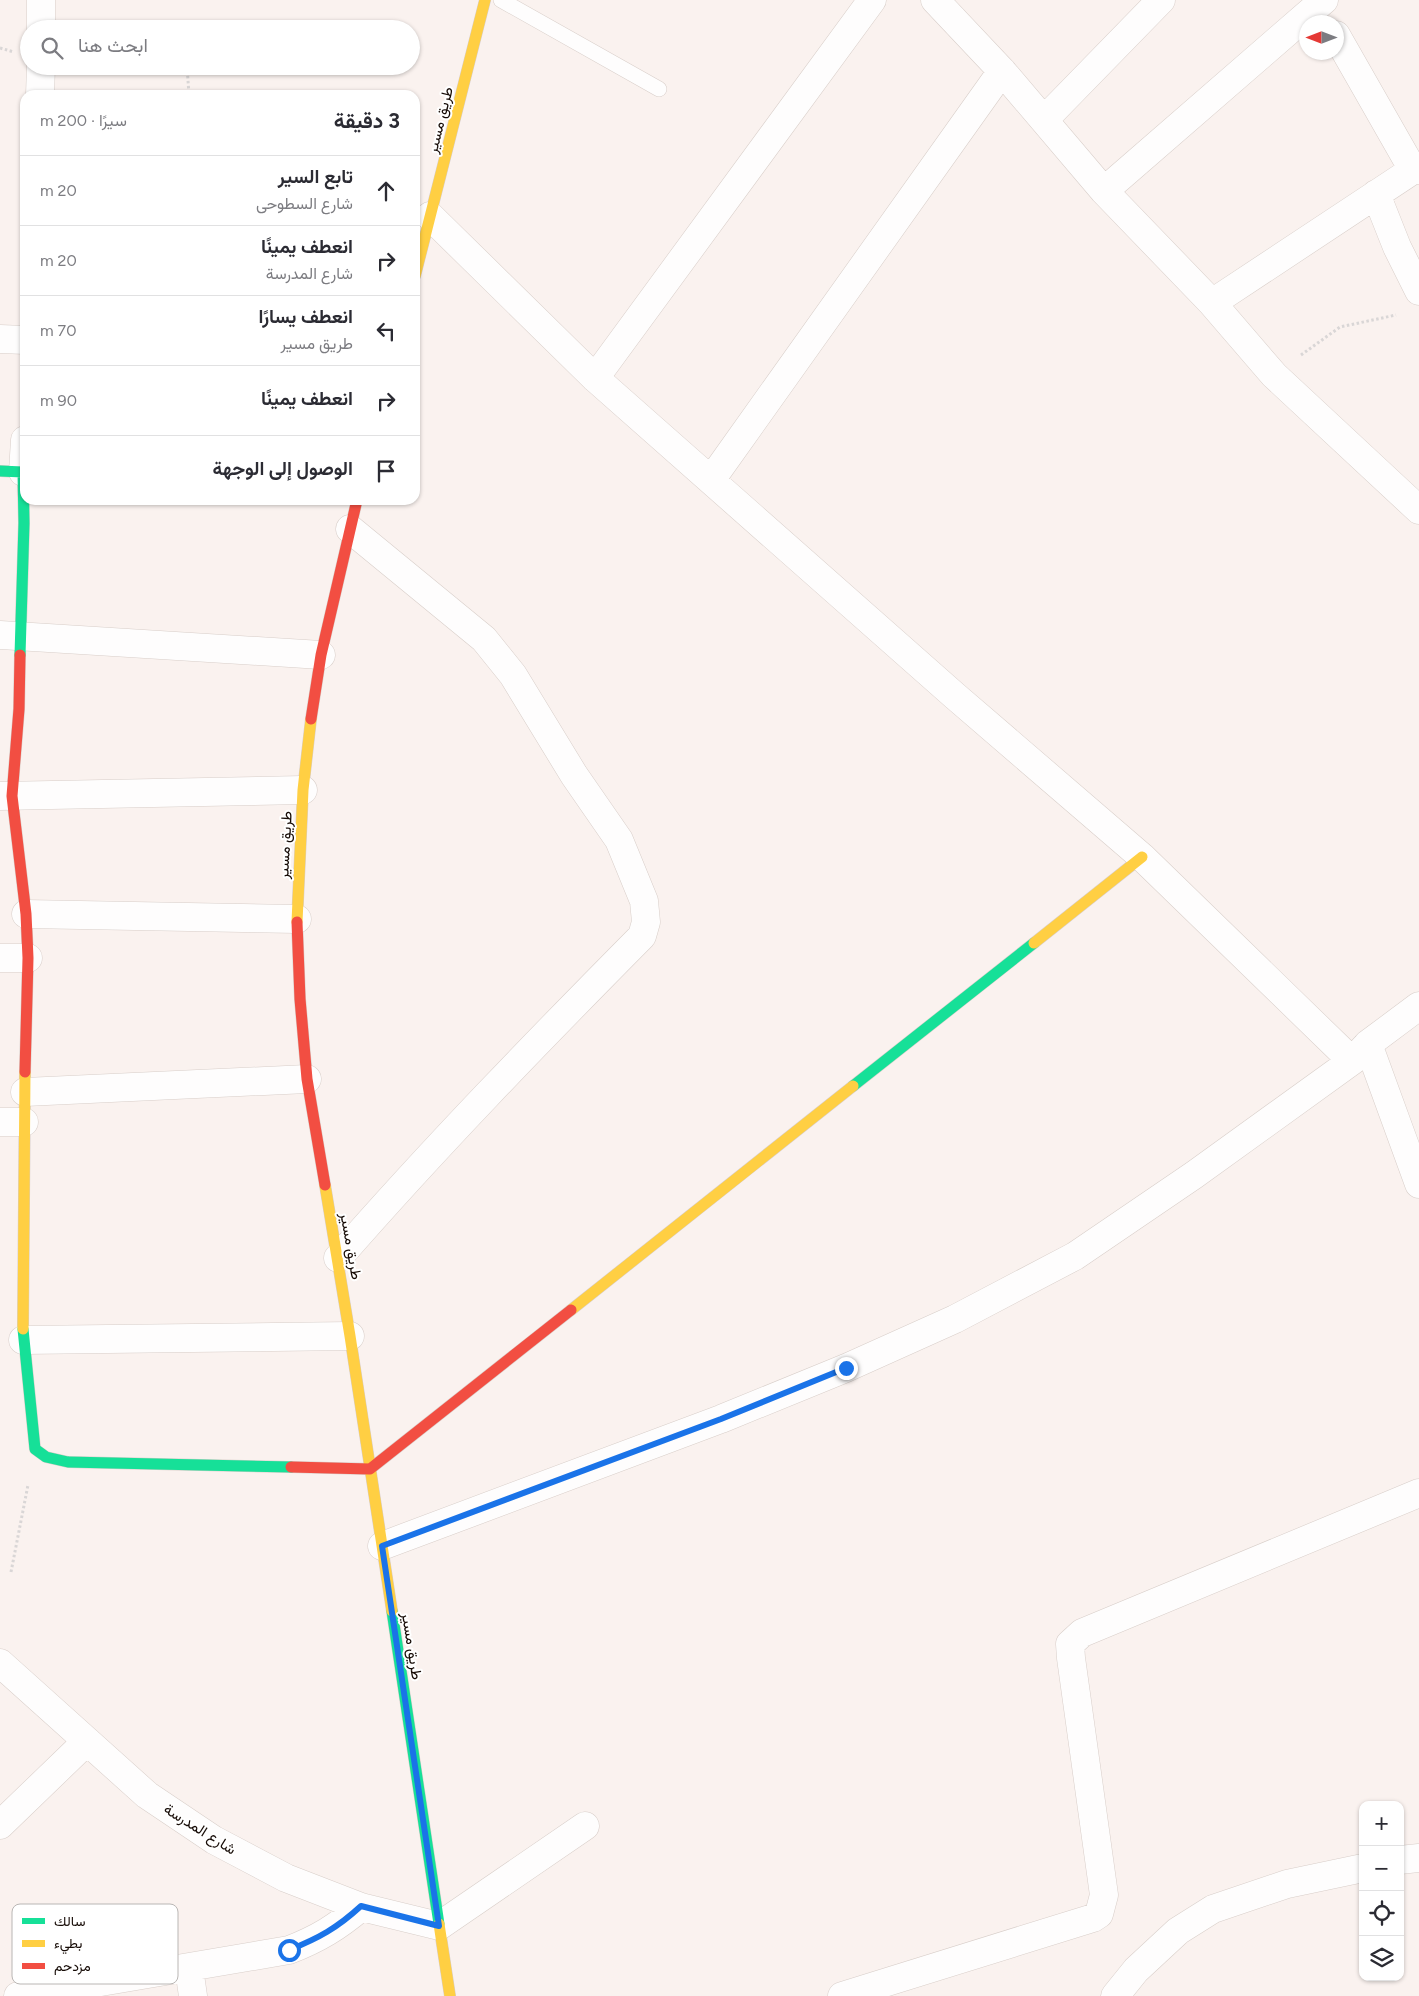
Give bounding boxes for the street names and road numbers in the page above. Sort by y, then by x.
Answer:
street label: طريق مسير [423,85,458,156]
street label: طريق مسير [274,810,297,880]
street label: طريق مسير [335,1210,366,1281]
street label: طريق مسير [397,1610,426,1681]
street label: شارع المدرسة [159,1800,240,1860]

